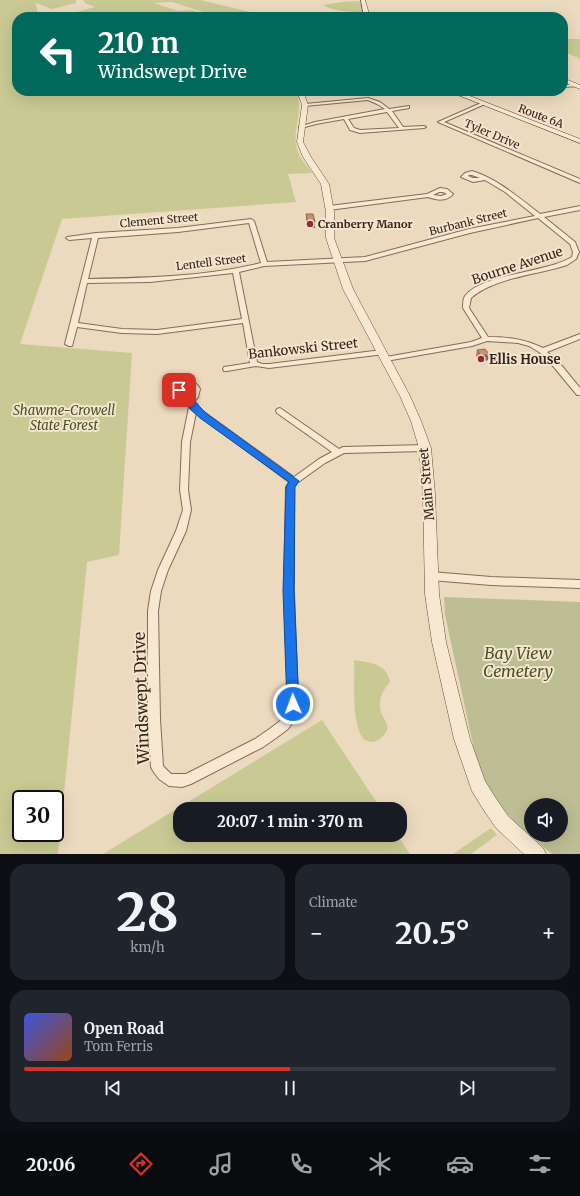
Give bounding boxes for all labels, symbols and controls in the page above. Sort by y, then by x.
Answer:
text: 210 m [98,25,179,61]
icon: left [32,28,84,80]
text: Windswept Drive [98,60,247,83]
street label: Route 6A [516,101,566,131]
street label: Tyler Drive [462,116,522,152]
street label: Burbank Street [428,205,509,238]
street label: Clement Street [119,210,199,230]
place label: Cranberry Manor [318,217,413,231]
marker: Cranberry Manor [305,219,315,229]
street label: Bourne Avenue [470,243,565,288]
street label: Lentell Street [175,251,248,273]
street label: Bankowski Street [247,334,359,363]
place label: Ellis House [489,351,561,368]
marker: Ellis House [476,354,486,364]
pin [162,373,196,407]
icon: arrive [168,379,190,401]
park label: Shawme-Crowell State Forest [13,402,115,434]
street label: Main Street [415,447,438,521]
street label: Windswept Drive [129,632,153,765]
park label: Bay View Cemetery [483,643,553,681]
position arrow [272,683,314,725]
speed limit sign: 30 [12,790,64,842]
map controls [524,798,568,842]
button: sound [524,798,568,842]
text: 20:07 · 1 min · 370 m [217,812,363,831]
text: 28 [116,880,179,945]
text: Climate [309,894,357,911]
text: 20.5° [395,914,470,952]
text: − [309,919,324,947]
text: + [541,919,556,947]
text: km/h [130,939,165,956]
text: Open Road [84,1019,164,1038]
text: Tom Ferris [84,1038,153,1055]
icon: previous [102,1077,124,1099]
icon: pause [279,1077,301,1099]
icon: next [456,1077,478,1099]
icon: directions [127,1150,155,1178]
icon: music [207,1150,235,1178]
icon: phone [287,1150,315,1178]
icon: climate [366,1150,394,1178]
icon: car [446,1150,474,1178]
icon: filters [526,1150,554,1178]
text: 20:06 [26,1153,75,1176]

